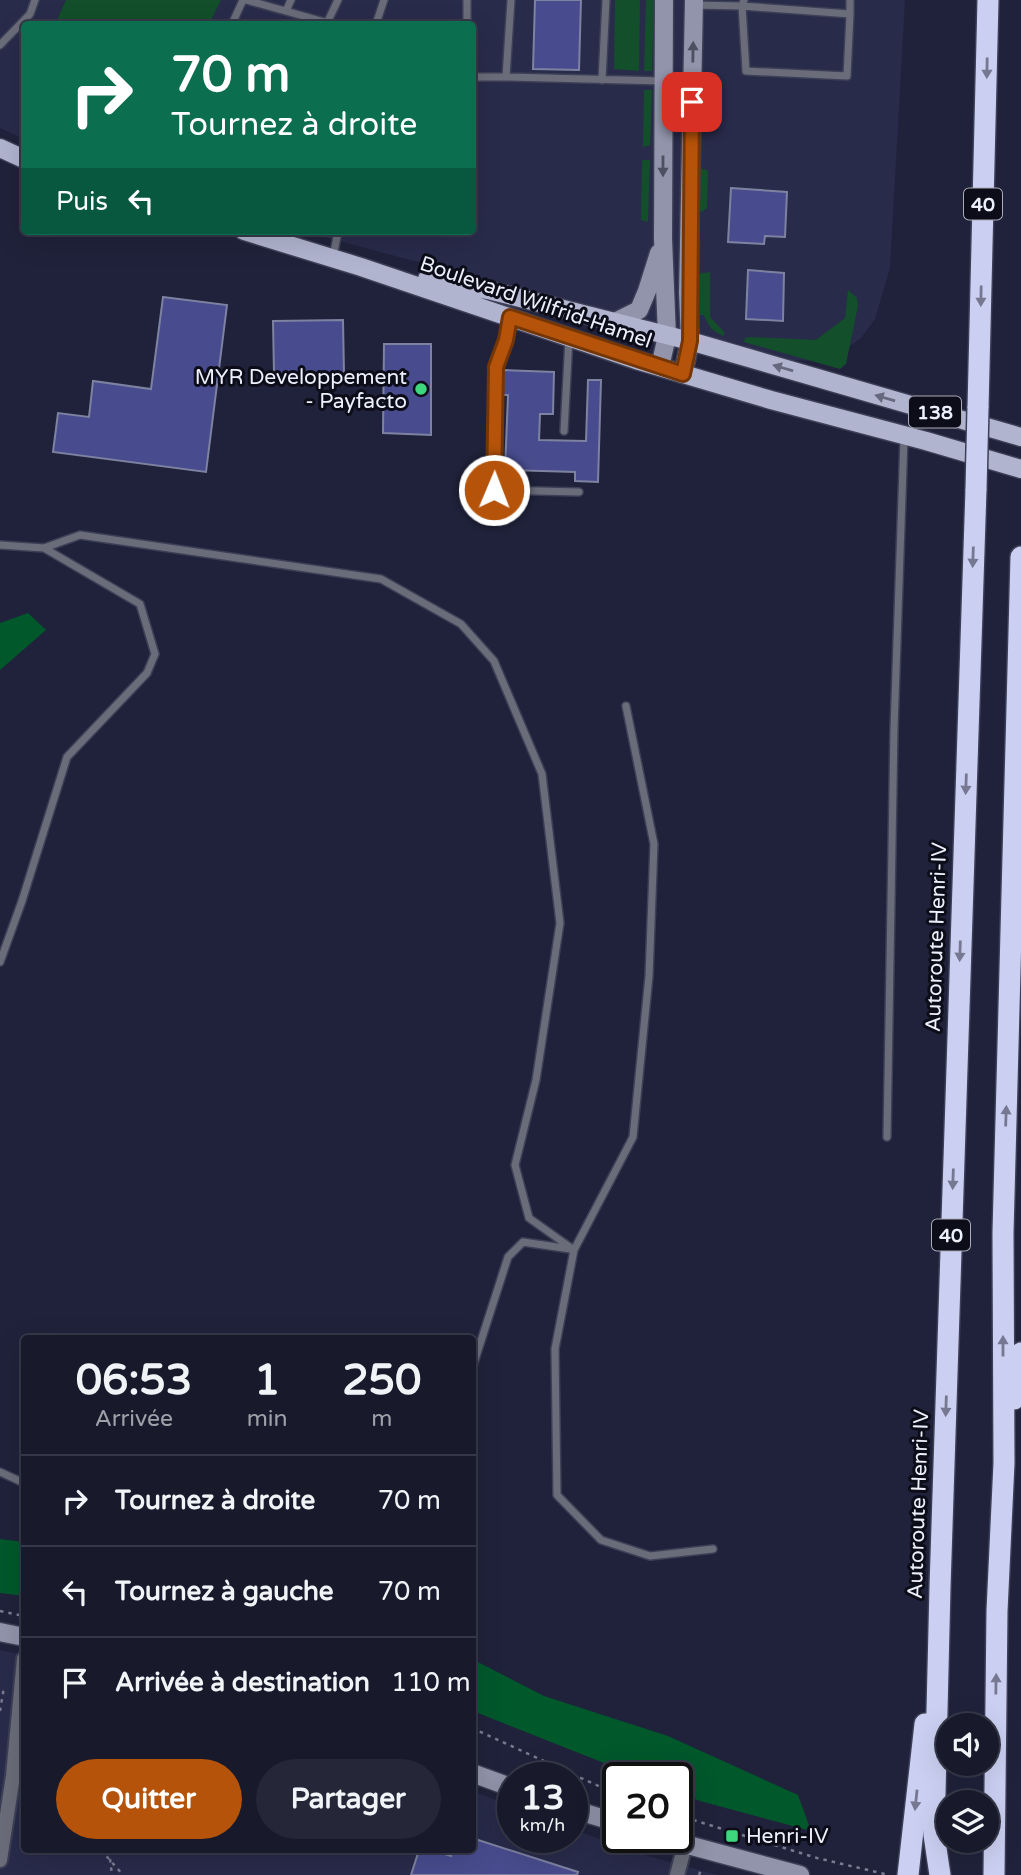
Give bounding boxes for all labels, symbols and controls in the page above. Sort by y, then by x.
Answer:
one-way arrow [687,41,699,63]
text: 70 m [171,46,290,105]
icon: right [56,49,147,140]
one-way arrow [981,57,992,79]
pin [662,72,722,132]
icon: arrive [673,83,711,121]
text: Tournez à droite [171,106,417,144]
one-way arrow [657,155,669,177]
icon: left [122,182,160,220]
text: Puis [56,186,108,217]
road number: 40 [964,188,1002,220]
street label: Boulevard Wilfrid-Hamel [417,251,655,354]
one-way arrow [975,285,987,307]
one-way arrow [772,363,793,373]
place label: MYR Developpement - Payfacto [195,365,407,414]
marker: MYR Developpement - Payfacto [413,381,429,397]
one-way arrow [874,392,895,402]
road number: 138 [909,396,961,428]
position arrow [457,453,531,527]
one-way arrow [968,546,979,568]
one-way arrow [960,774,971,796]
street label: Autoroute Henri-IV [921,841,952,1032]
one-way arrow [954,941,966,963]
one-way arrow [1001,1105,1012,1127]
one-way arrow [947,1168,958,1190]
road number: 40 [932,1219,970,1250]
one-way arrow [997,1335,1009,1357]
text: 06:53 [76,1355,192,1406]
text: 1 [254,1355,280,1406]
text: 250 [342,1355,421,1406]
one-way arrow [940,1395,951,1417]
text: Arrivée [95,1405,173,1433]
text: min [247,1405,288,1433]
text: m [371,1405,392,1433]
street label: Autoroute Henri-IV [903,1408,934,1599]
icon: right [56,1482,94,1520]
text: Tournez à droite [115,1485,315,1516]
text: 70 m [378,1485,441,1516]
icon: left [56,1573,94,1611]
text: Tournez à gauche [115,1576,334,1607]
text: 70 m [378,1576,441,1607]
icon: arrive [56,1664,94,1702]
text: Arrivée à destination [115,1667,370,1698]
text: 110 m [391,1667,471,1698]
one-way arrow [990,1673,1002,1695]
map controls [936,1713,999,1853]
button: sound [936,1713,999,1776]
button: Quitter [56,1759,242,1839]
button: Partager [256,1759,441,1839]
speed limit sign: 20 [602,1762,693,1853]
text: 13 [521,1777,564,1819]
one-way arrow [911,1790,922,1812]
button: layers [936,1790,999,1853]
text: km/h [520,1814,565,1836]
place label: Henri-IV [746,1824,829,1849]
marker: Henri-IV [724,1828,740,1844]

